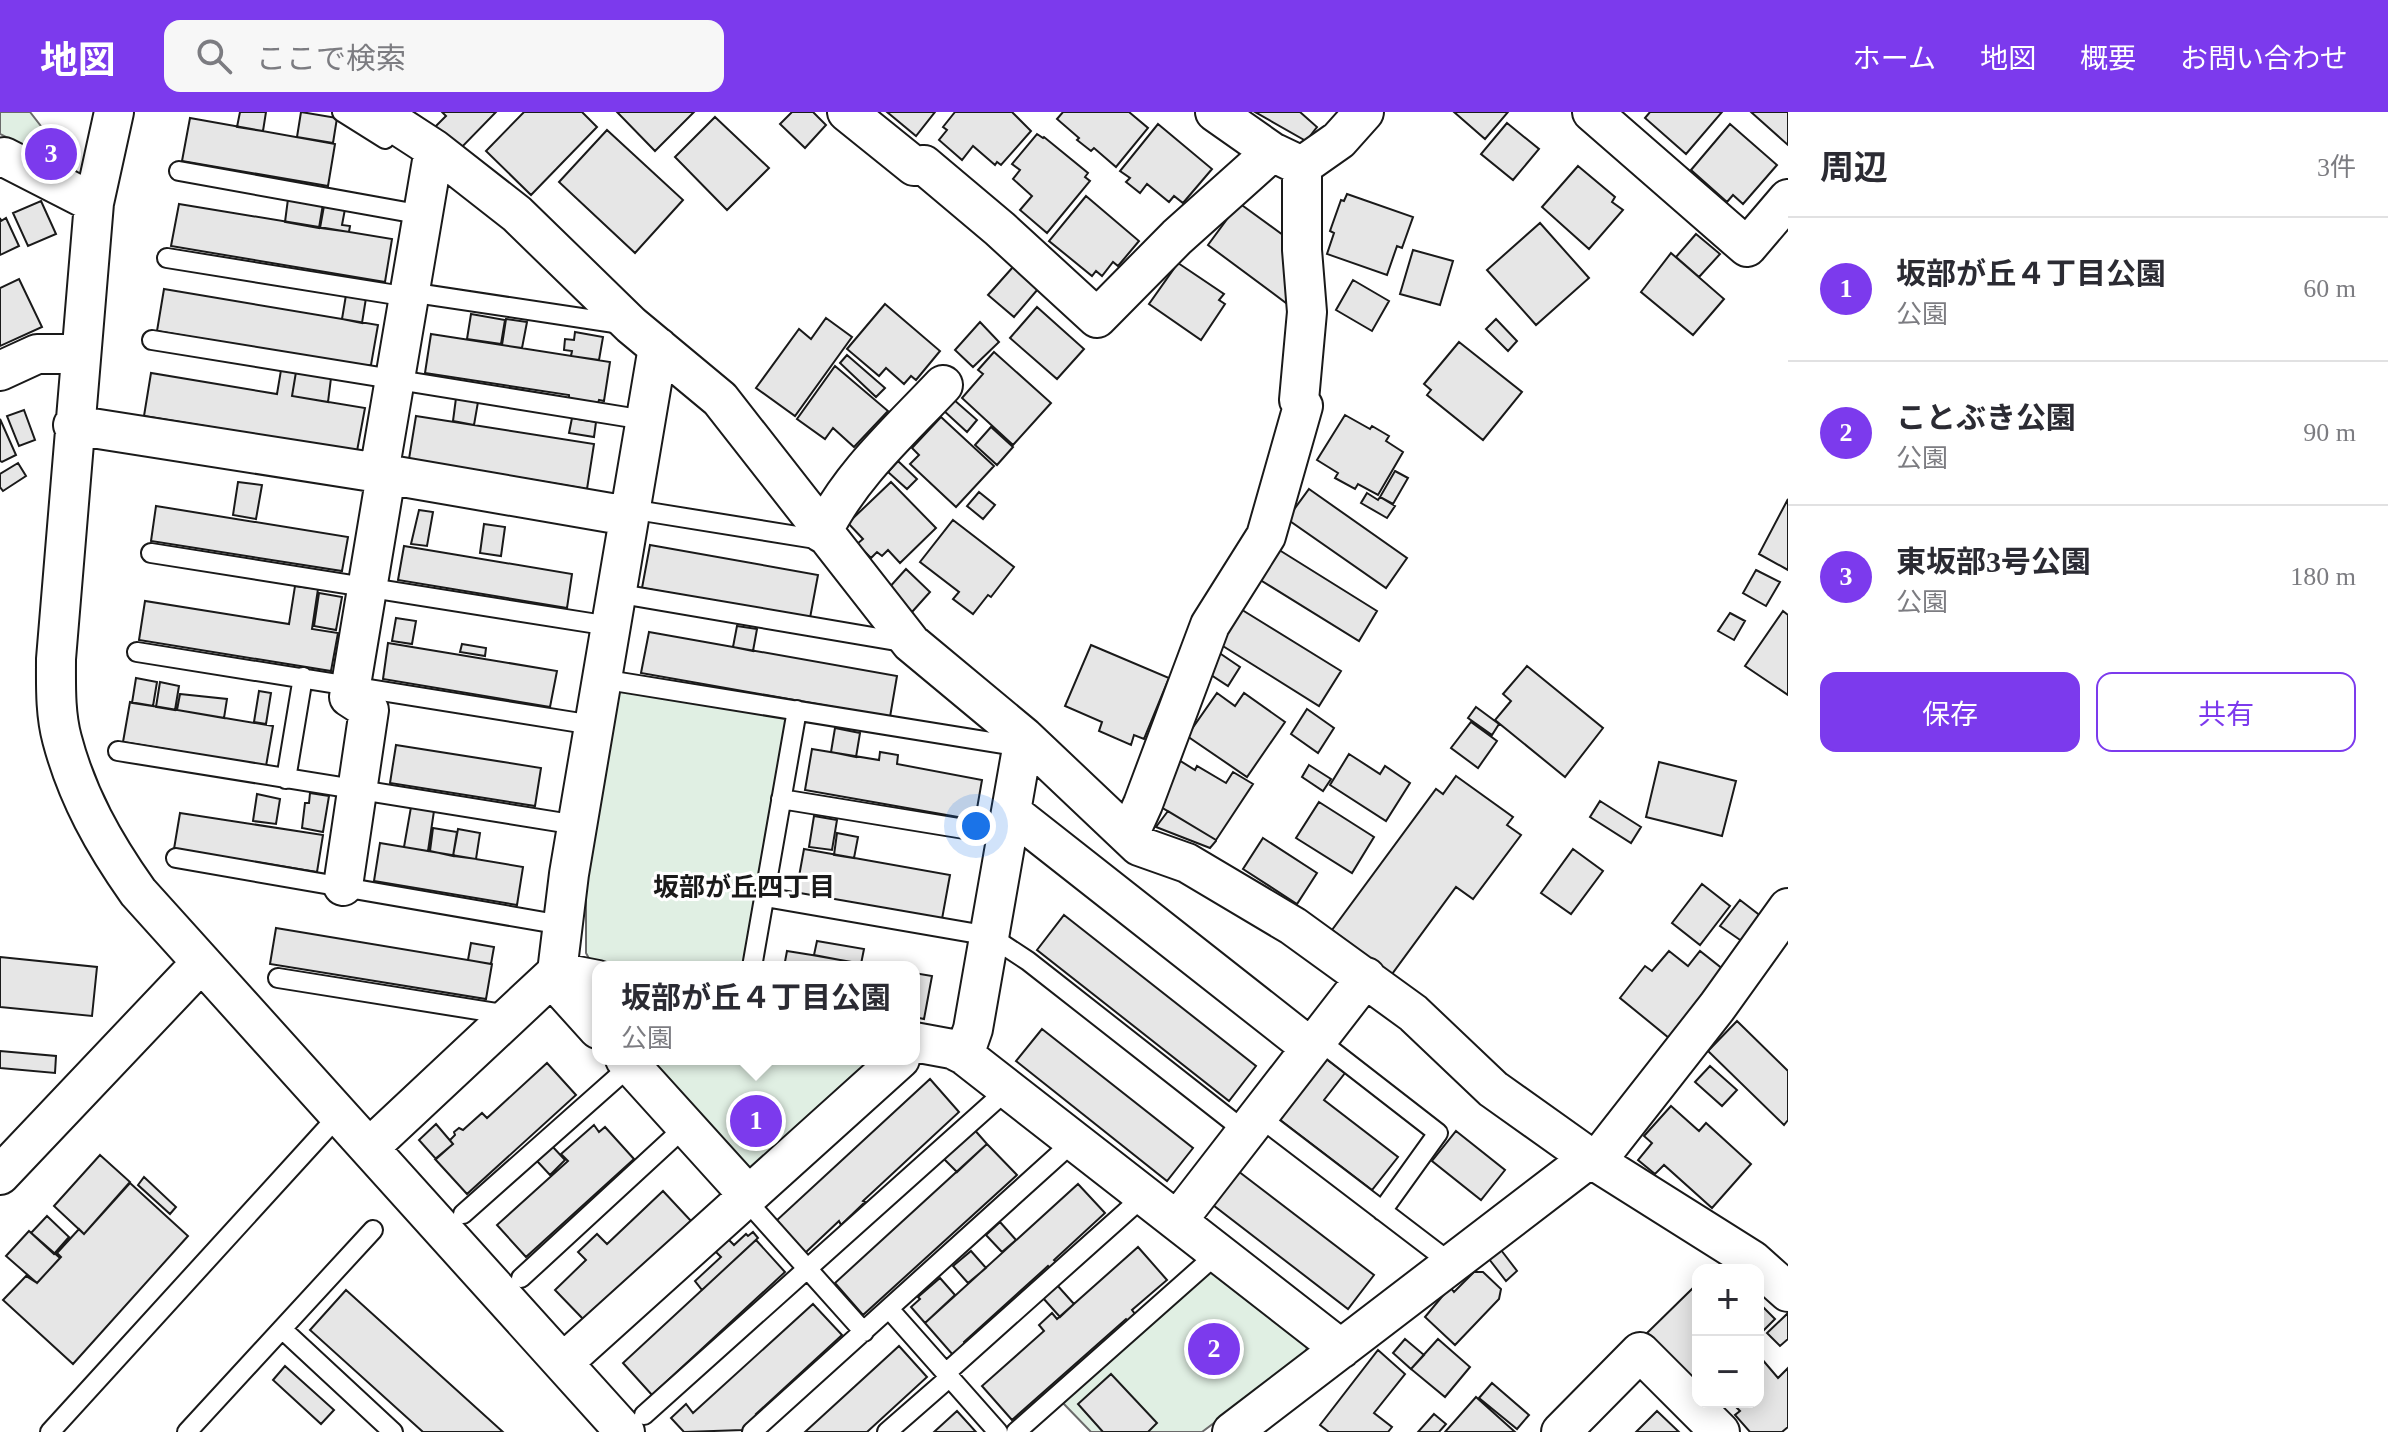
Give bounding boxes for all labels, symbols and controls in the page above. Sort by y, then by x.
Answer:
search box [164,20,724,92]
icon: search [192,34,236,78]
text: 地図 [40,39,116,81]
text: ここで検索 [256,42,406,75]
text: ホーム [1853,43,1936,74]
text: 地図 [1980,43,2036,74]
text: 概要 [2080,43,2136,74]
text: お問い合わせ [2180,43,2348,74]
pin: 3 [25,124,77,184]
text: 周辺 [1820,149,1888,186]
text: 3件 [2317,153,2356,182]
text: 坂部が丘４丁目公園 [1896,257,2166,290]
text: 1 [1840,274,1853,303]
text: 60 m [2303,274,2356,303]
text: 公園 [1896,300,1948,329]
text: ことぶき公園 [1896,401,2076,434]
text: 2 [1840,418,1853,447]
text: 90 m [2303,418,2356,447]
text: 公園 [1896,444,1948,473]
text: 東坂部3号公園 [1896,545,2091,578]
text: 3 [1840,562,1853,591]
text: 180 m [2290,562,2356,591]
text: 公園 [1896,588,1948,617]
button: 保存 [1820,672,2080,752]
button: 共有 [2096,672,2356,752]
your location [956,806,996,846]
district label: 坂部が丘四丁目 [653,873,835,902]
popup [592,961,920,1065]
text: 坂部が丘４丁目公園 [621,981,891,1014]
text: 公園 [621,1024,673,1053]
pin: 1 [730,1091,782,1151]
map controls [1692,1264,1764,1408]
button: + [1692,1264,1764,1336]
pin: 2 [1188,1319,1240,1379]
button: − [1692,1336,1764,1408]

